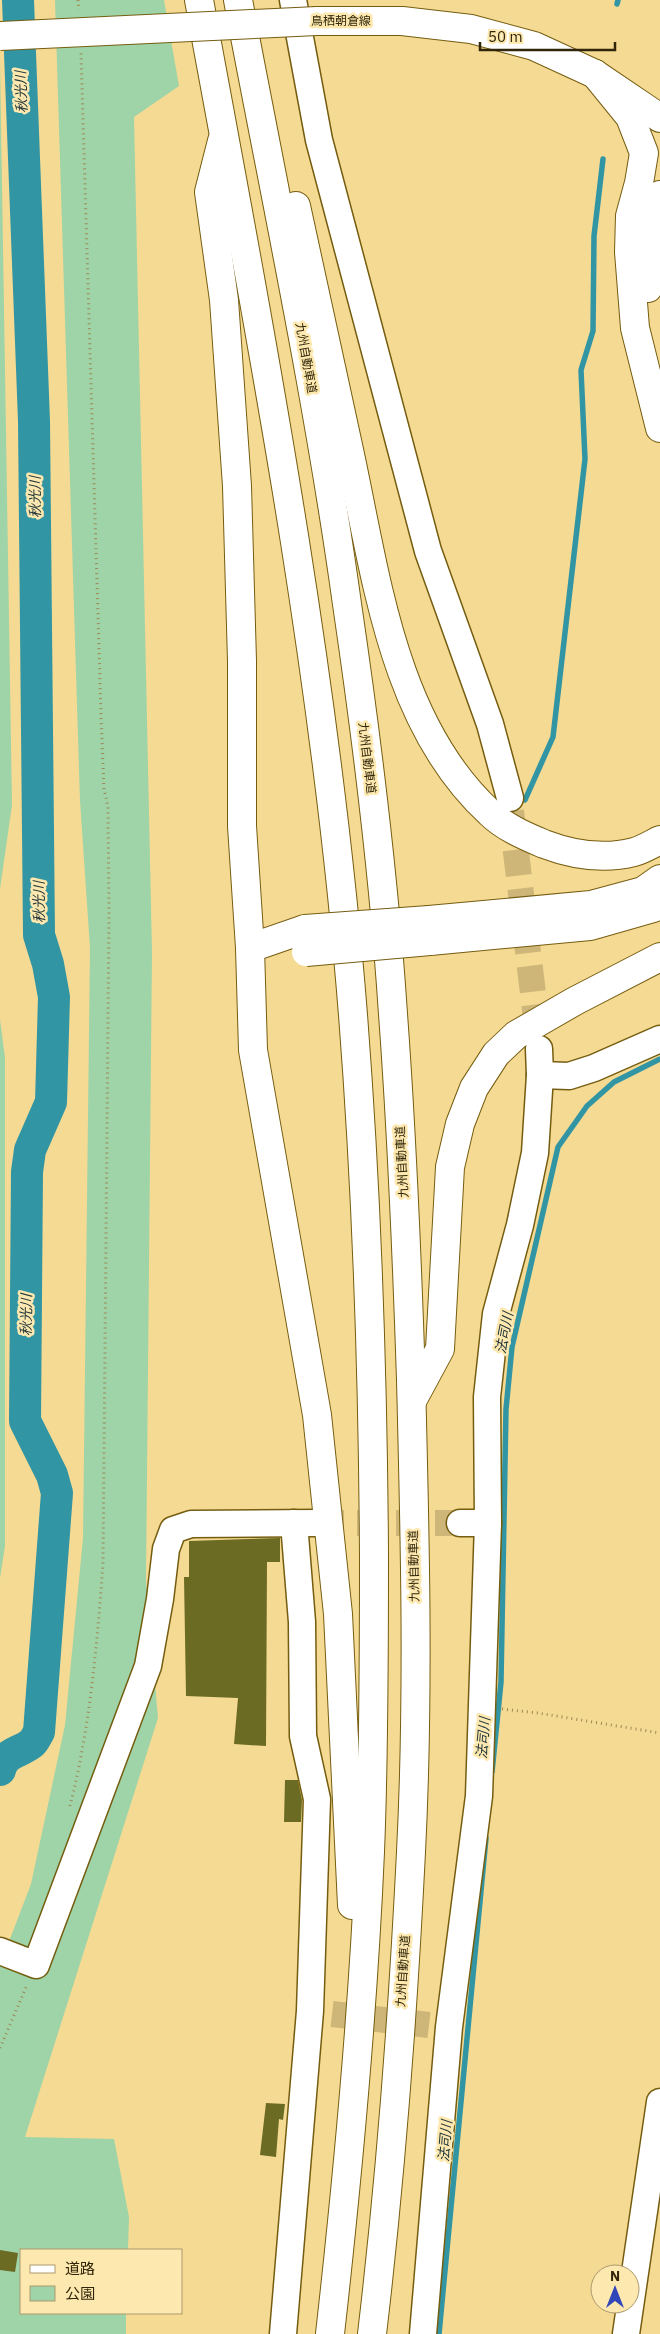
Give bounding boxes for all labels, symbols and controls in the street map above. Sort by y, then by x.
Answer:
street label: 鳥栖朝倉線 [311,13,371,28]
scale bar [480,20,615,52]
text: 50 m [488,27,523,46]
water label: 秋光川 [11,69,31,113]
street label: 九州自動車道 [293,321,320,395]
water label: 秋光川 [26,474,44,518]
street label: 九州自動車道 [356,721,379,795]
water label: 秋光川 [30,879,48,923]
street label: 九州自動車道 [392,1126,411,1198]
water label: 秋光川 [17,1292,35,1336]
water label: 法司川 [491,1309,517,1355]
street label: 九州自動車道 [405,1530,422,1602]
water label: 法司川 [472,1714,494,1760]
street label: 九州自動車道 [393,1935,412,2007]
water label: 法司川 [434,2117,456,2163]
legend [20,2249,182,2314]
text: 道路 [65,2259,95,2278]
north arrow [590,2264,640,2314]
text: N [610,2267,620,2285]
text: 公園 [65,2284,95,2303]

